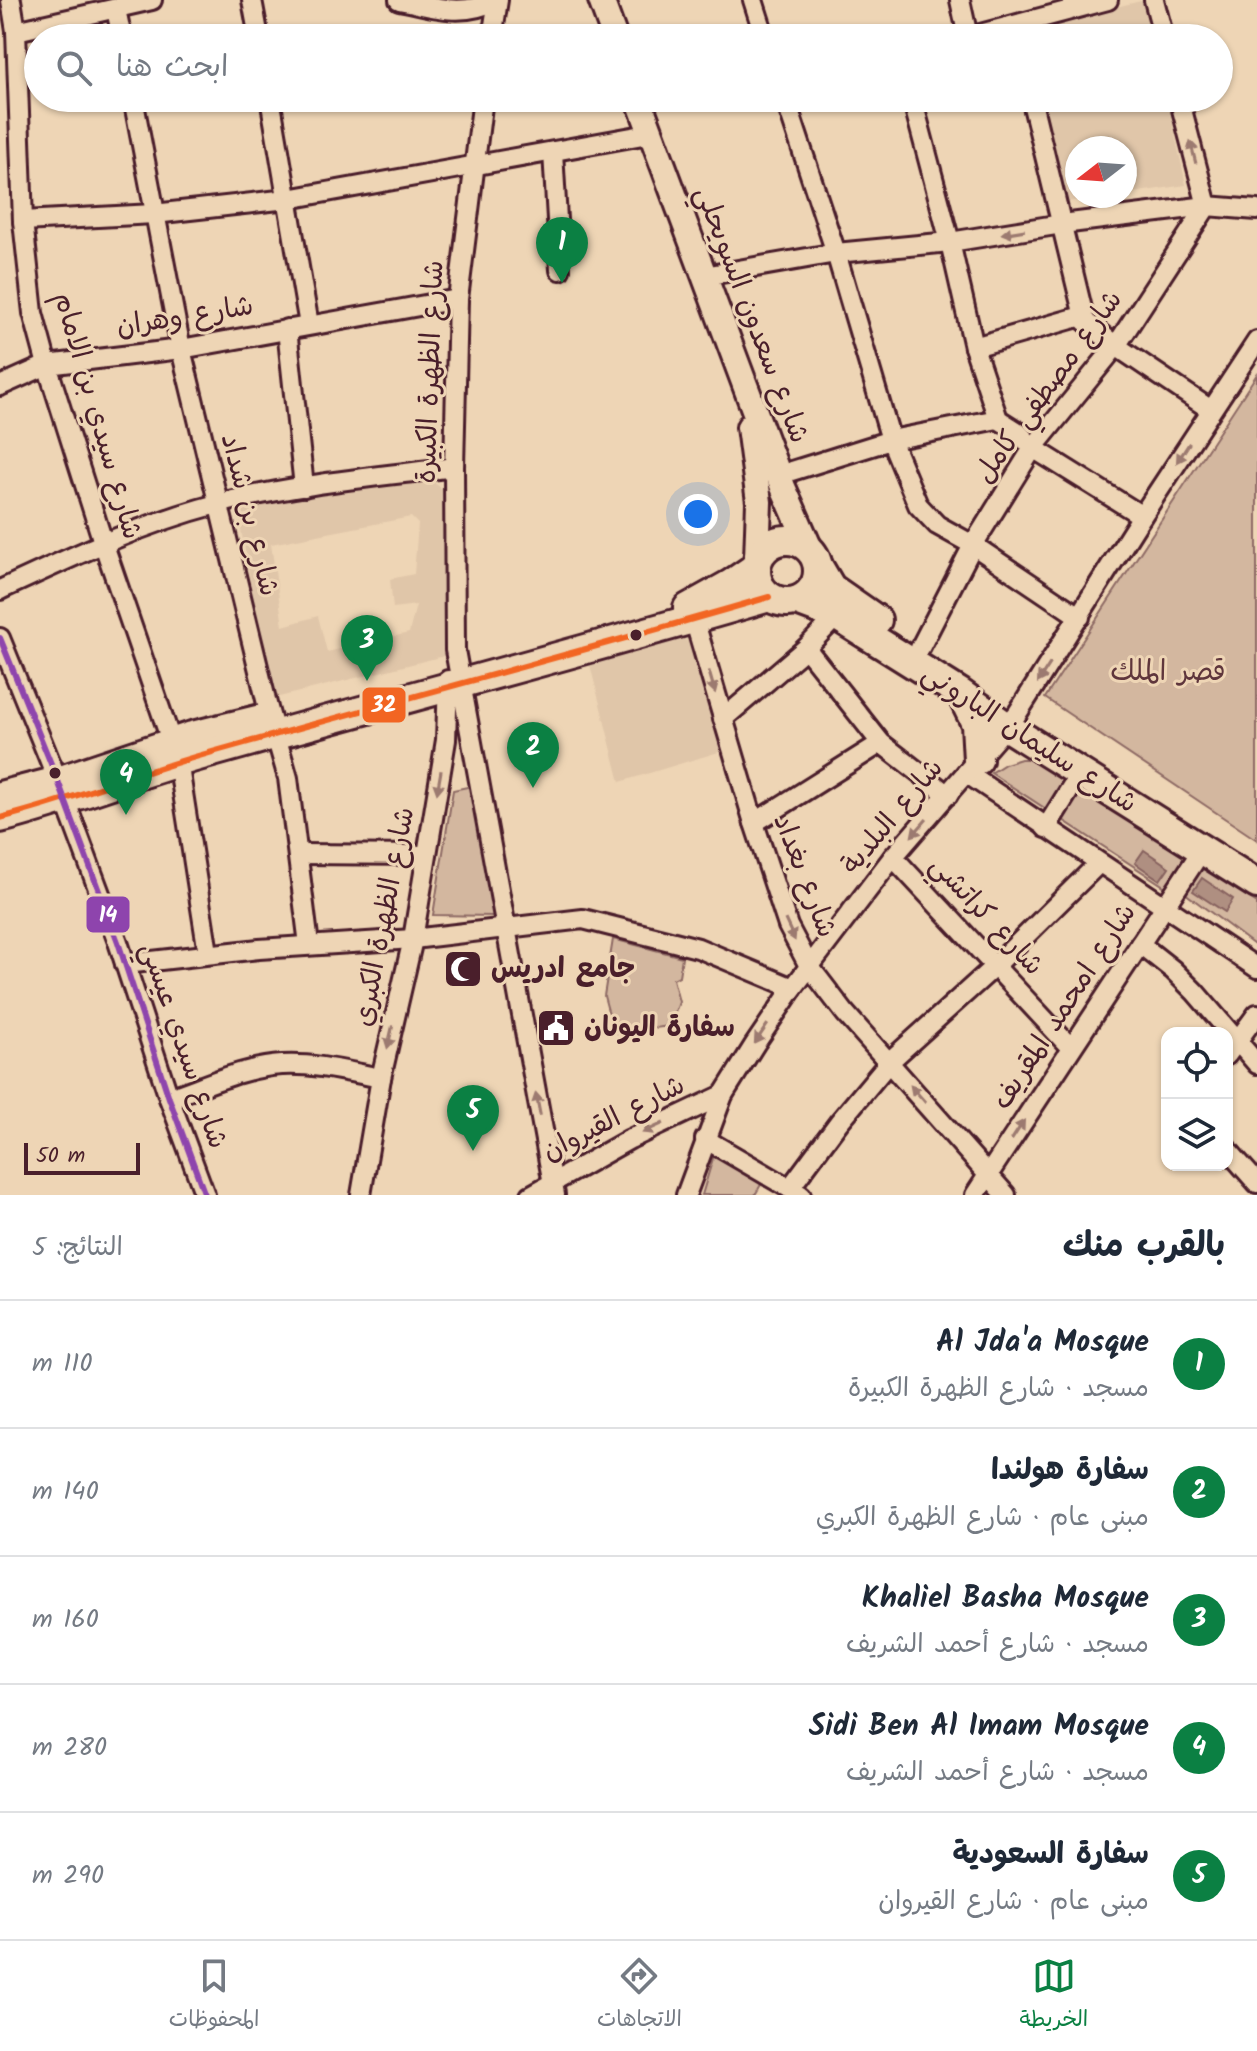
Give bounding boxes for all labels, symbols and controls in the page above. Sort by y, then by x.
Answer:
search box [24,24,1233,112]
text: ابحث هنا [116,44,228,92]
icon: search [52,46,96,90]
north arrow [1065,136,1137,208]
one-way arrow [1186,139,1198,164]
street label: شارع سعدون السويحلي [681,180,821,450]
pin: 1 [536,217,588,283]
one-way arrow [1000,226,1025,239]
street label: شارع الظهرة الكبيرة [405,260,457,484]
street label: شارع مصطفي كامل [963,281,1135,493]
street label: شارع وهران [113,284,257,350]
street label: شارع سيدي بن الامام [40,287,154,545]
street label: شارع بن شداد [207,429,291,601]
one-way arrow [1176,442,1191,464]
your location [678,494,718,534]
pin: 3 [341,615,393,681]
unlabelled marker [628,627,644,643]
park label: قصر الملك [1110,650,1226,695]
street label: شارع سليمان الباروني [912,652,1146,826]
one-way arrow [1038,662,1052,684]
one-way arrow [706,670,719,694]
line badge: 32 [361,686,407,724]
text: 32 [371,689,396,724]
pin: 2 [507,722,559,788]
pin: 4 [100,749,152,815]
street label: شارع البلدية [830,749,956,885]
unlabelled marker [47,765,63,781]
one-way arrow [432,770,444,795]
street label: شارع الظهرة الكبري [342,803,428,1031]
street label: شارع بغداد [760,808,848,944]
one-way arrow [911,817,928,837]
street label: شارع كراتشي [918,845,1054,987]
street label: شارع امحمد المقريف [981,894,1149,1120]
line badge: 14 [85,895,131,934]
text: 14 [99,899,117,934]
one-way arrow [783,918,797,941]
street label: شارع سيدي عيسي [127,937,239,1155]
place label: جامع ادريس [491,947,635,992]
mosque icon: جامع ادريس [442,948,484,990]
place label: سفارة اليونان [584,1006,735,1051]
public building icon: سفارة اليونان [535,1007,577,1049]
one-way arrow [754,1024,769,1045]
one-way arrow [384,1025,396,1050]
map controls [1161,1027,1233,1171]
button: locate [1161,1027,1233,1099]
street label: شارع القيروان [535,1064,693,1174]
one-way arrow [910,1084,927,1104]
pin: 5 [447,1085,499,1151]
one-way arrow [531,1092,544,1117]
button: layers [1161,1099,1233,1171]
one-way arrow [1010,1119,1024,1141]
one-way arrow [641,1121,665,1135]
scale bar [24,1139,140,1175]
text: 50 m [36,1139,85,1174]
text: بالقرب منك [1063,1220,1225,1274]
text: النتائج: 5 [32,1227,123,1269]
text: Al Jda'a Mosque [936,1319,1149,1367]
text: 110 m [32,1343,92,1385]
text: 1 [1195,1343,1203,1385]
text: مسجد · شارع الظهرة الكبيرة [848,1368,1149,1410]
text: سفارة هولندا [991,1447,1149,1495]
text: 140 m [32,1471,99,1513]
text: 2 [1191,1471,1207,1513]
text: مبنى عام · شارع الظهرة الكبري [816,1497,1149,1539]
text: Khaliel Basha Mosque [862,1575,1149,1623]
text: 160 m [32,1599,99,1641]
text: 3 [1192,1599,1206,1641]
text: مسجد · شارع أحمد الشريف [846,1624,1149,1666]
text: Sidi Ben Al Imam Mosque [809,1703,1149,1751]
text: 280 m [32,1727,107,1769]
text: 4 [1192,1727,1206,1769]
text: مسجد · شارع أحمد الشريف [846,1752,1149,1794]
text: سفارة السعودية [952,1831,1149,1879]
text: 290 m [32,1855,104,1897]
text: 5 [1192,1855,1206,1897]
text: مبنى عام · شارع القيروان [878,1881,1149,1923]
tab: المحفوظات [169,1954,259,2038]
tab: الاتجاهات [597,1954,682,2038]
tab: الخريطة [1020,1954,1088,2038]

